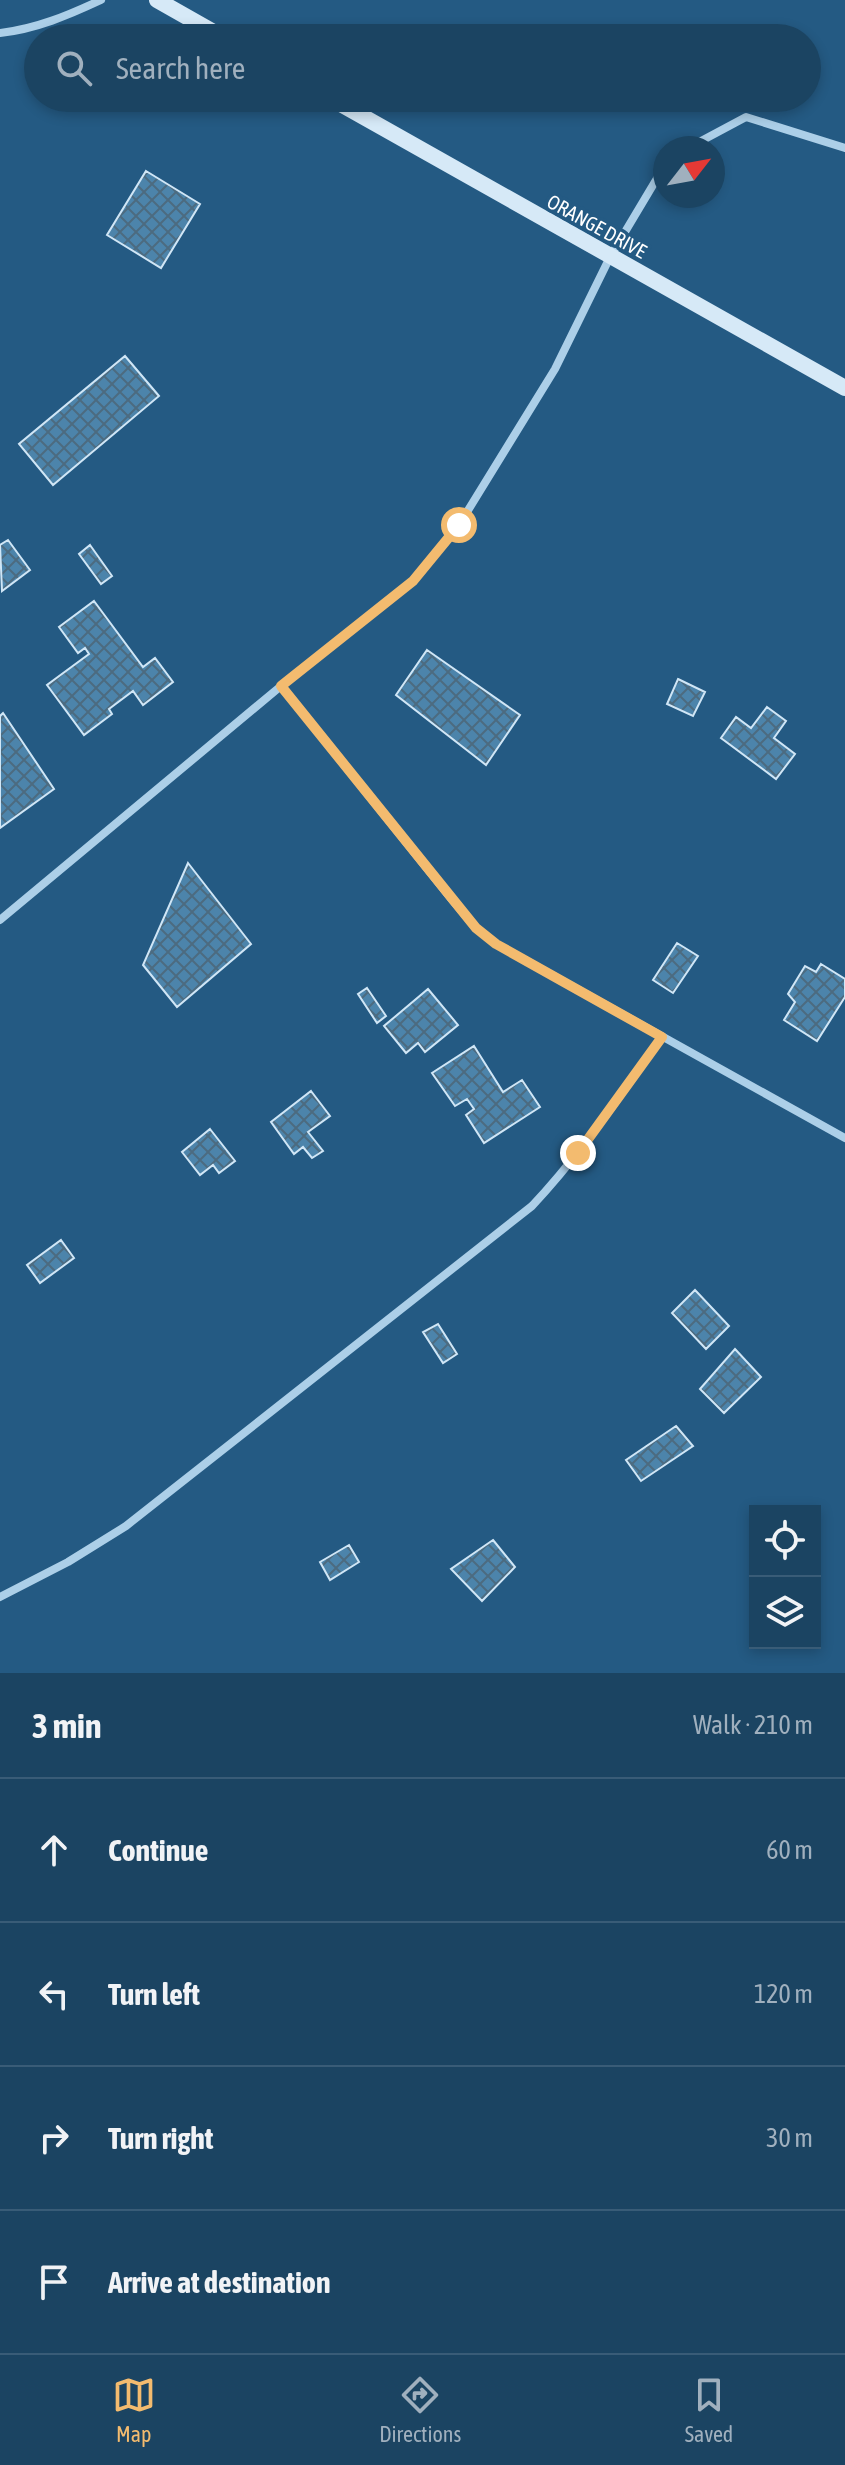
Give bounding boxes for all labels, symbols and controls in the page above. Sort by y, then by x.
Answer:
search box [24,24,821,112]
icon: search [52,46,96,90]
text: Search here [116,51,245,85]
north arrow [653,136,725,208]
street label: ORANGE DRIVE [543,189,651,263]
route start [441,507,477,543]
route end [560,1135,596,1171]
map controls [749,1505,821,1649]
button: locate [749,1505,821,1577]
button: layers [749,1577,821,1649]
text: 3 min [32,1706,101,1745]
text: Walk · 210 m [693,1710,813,1740]
icon: ahead [32,1828,76,1872]
text: Continue [108,1833,208,1867]
text: 60 m [766,1835,813,1865]
icon: left [32,1972,76,2016]
text: Turn left [108,1977,200,2011]
text: 120 m [754,1979,813,2009]
icon: right [32,2116,76,2160]
text: Turn right [108,2121,214,2155]
text: 30 m [766,2123,813,2153]
icon: arrive [32,2260,76,2304]
text: Arrive at destination [108,2265,330,2299]
tab: Map [112,2373,156,2447]
tab: Directions [379,2373,461,2447]
tab: Saved [685,2373,733,2447]

